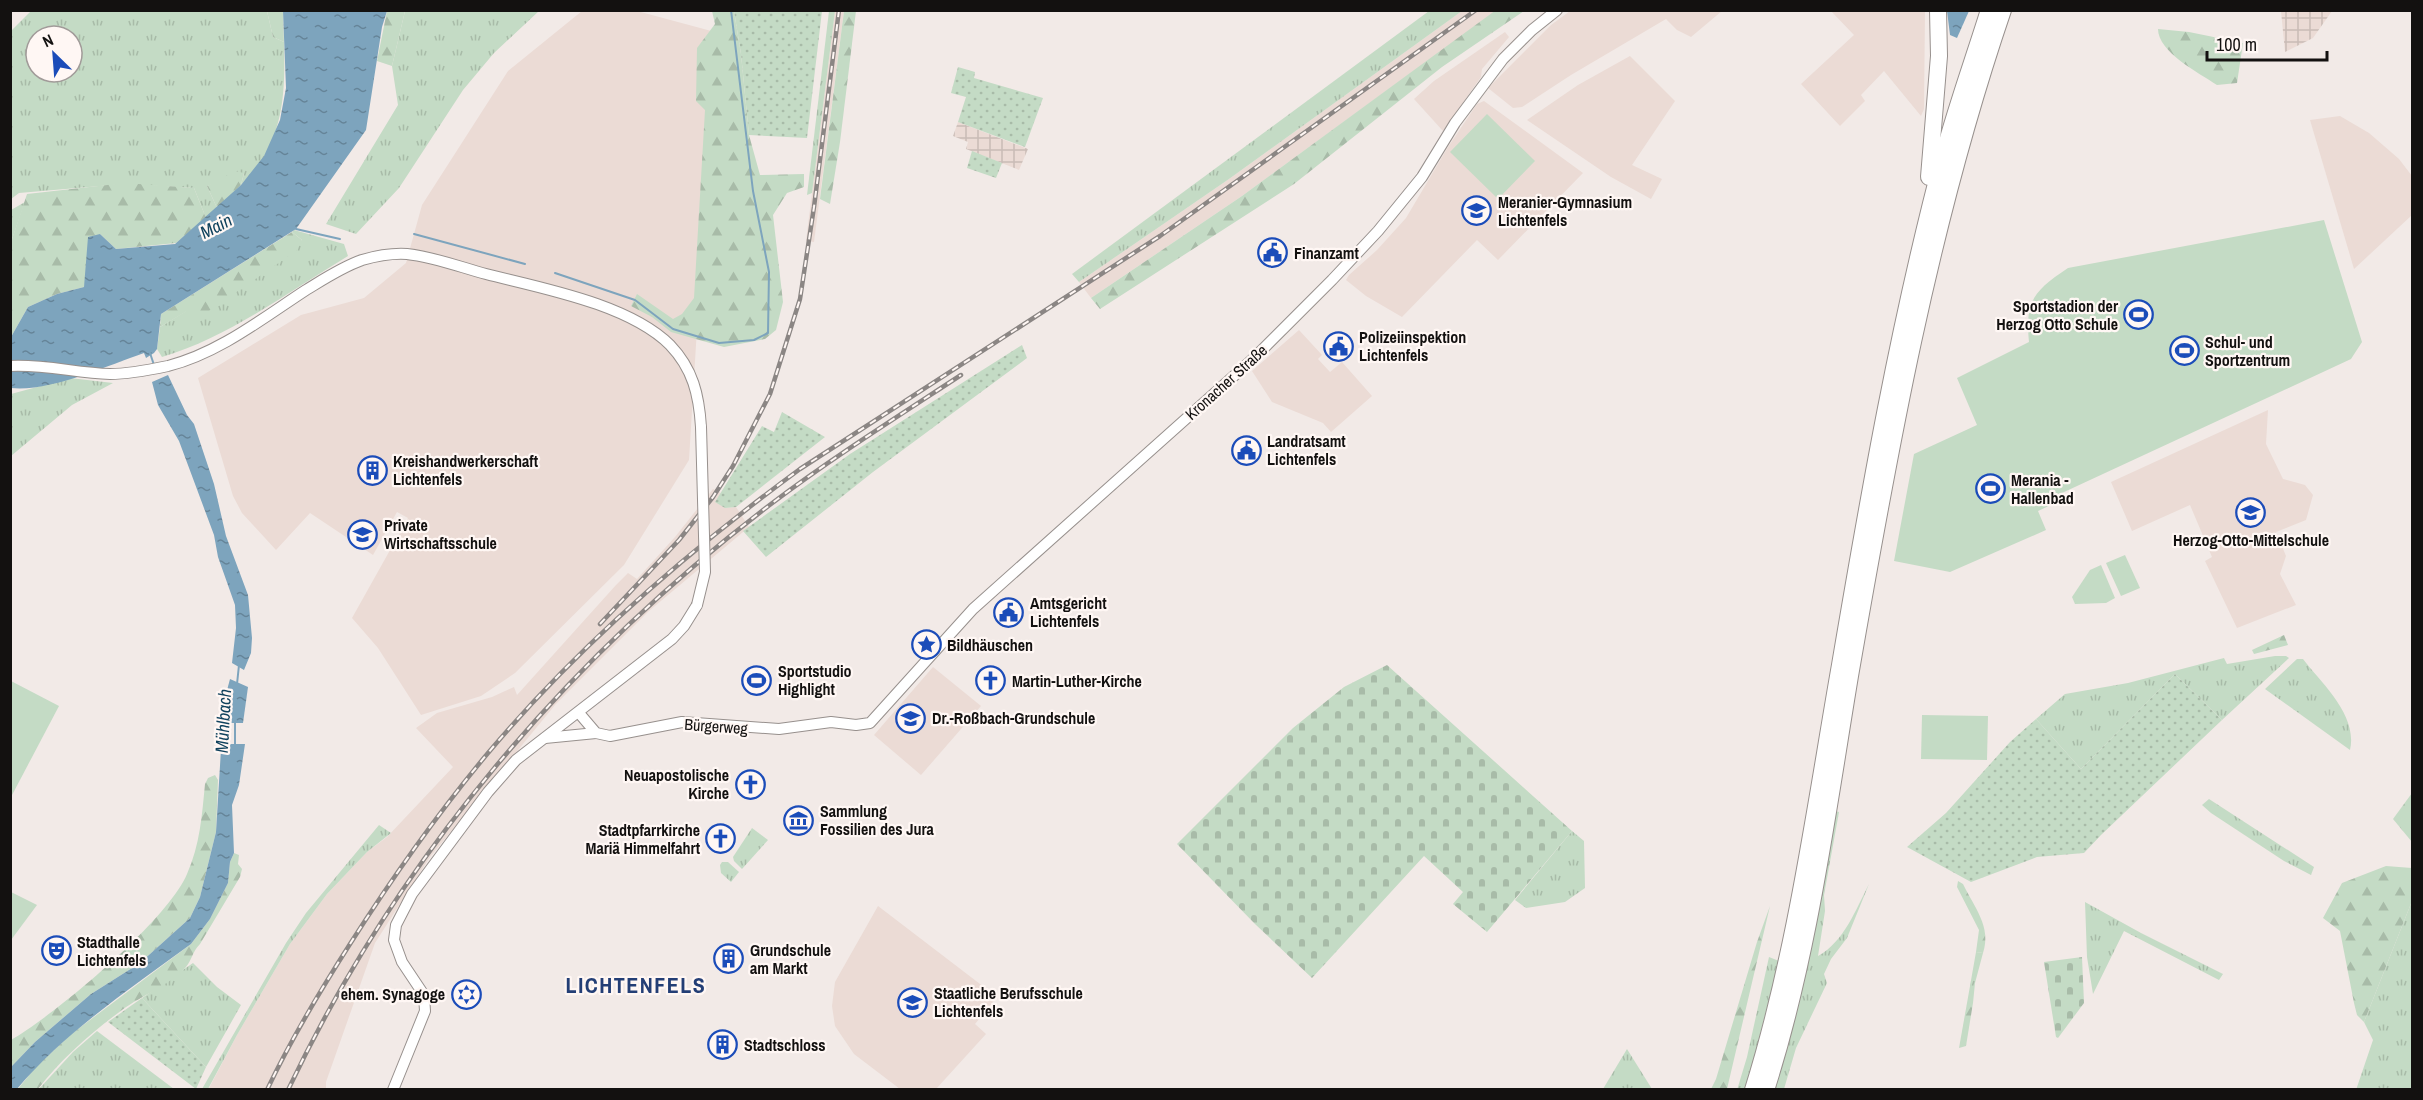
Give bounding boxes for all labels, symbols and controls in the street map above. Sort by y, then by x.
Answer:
north arrow [24,24,84,84]
scale bar [2207,24,2327,62]
text: N [39,28,57,52]
text: 100 m [2216,32,2257,57]
place label: Meranier-Gymnasium Lichtenfels [1498,191,1632,231]
school or university icon: Meranier-Gymnasium Lichtenfels [1461,195,1493,227]
water label: Main [196,207,236,245]
public building icon: Finanzamt [1257,237,1289,269]
place label: Finanzamt [1294,242,1360,264]
place label: Sportstadion der Herzog Otto Schule [1996,295,2119,335]
sports icon: Sportstadion der Herzog Otto Schule [2123,299,2155,331]
place label: Polizeiinspektion Lichtenfels [1359,326,1466,366]
public building icon: Polizeiinspektion Lichtenfels [1322,330,1354,362]
place label: Schul- und Sportzentrum [2205,331,2290,371]
sports icon: Schul- und Sportzentrum [2168,335,2200,367]
street label: Kronacher Straße [1180,339,1272,425]
place label: Landratsamt Lichtenfels [1267,430,1346,470]
public building icon: Landratsamt Lichtenfels [1230,434,1262,466]
place label: Kreishandwerkerschaft Lichtenfels [393,450,539,490]
building icon: Kreishandwerkerschaft Lichtenfels [356,454,388,486]
place label: Merania - Hallenbad [2011,469,2074,509]
sports icon: Merania - Hallenbad [1974,473,2006,505]
school or university icon: Herzog-Otto-Mittelschule [2235,496,2267,528]
place label: Private Wirtschaftsschule [384,514,497,554]
school or university icon: Private Wirtschaftsschule [347,518,379,550]
place label: Herzog-Otto-Mittelschule [2173,529,2329,551]
place label: Amtsgericht Lichtenfels [1030,592,1107,632]
public building icon: Amtsgericht Lichtenfels [993,596,1025,628]
place icon: Bildhäuschen [910,629,942,661]
place label: Bildhäuschen [947,634,1033,656]
place label: Sportstudio Highlight [778,660,852,700]
sports icon: Sportstudio Highlight [741,664,773,696]
church icon: Martin-Luther-Kirche [975,665,1007,697]
place label: Martin-Luther-Kirche [1012,670,1142,692]
water label: Mühlbach [209,688,237,754]
school or university icon: Dr.-Roßbach-Grundschule [895,702,927,734]
place label: Dr.-Roßbach-Grundschule [932,707,1095,729]
street label: Bürgerweg [684,713,749,739]
place label: Neuapostolische Kirche [624,764,729,804]
church icon: Neuapostolische Kirche [734,768,766,800]
place label: Sammlung Fossilien des Jura [820,800,935,840]
museum icon: Sammlung Fossilien des Jura [783,804,815,836]
place label: Stadtpfarrkirche Mariä Himmelfahrt [586,819,701,859]
church icon: Stadtpfarrkirche Mariä Himmelfahrt [705,823,737,855]
place label: Stadthalle Lichtenfels [77,931,146,971]
theatre icon: Stadthalle Lichtenfels [40,935,72,967]
place label: Grundschule am Markt [750,939,831,979]
building icon: Grundschule am Markt [713,943,745,975]
district label: LICHTENFELS [566,970,706,1000]
synagogue icon: ehem. Synagoge [450,978,482,1010]
place label: Staatliche Berufsschule Lichtenfels [934,982,1083,1022]
place label: ehem. Synagoge [341,983,445,1005]
school or university icon: Staatliche Berufsschule Lichtenfels [897,986,929,1018]
building icon: Stadtschloss [707,1029,739,1061]
place label: Stadtschloss [744,1034,826,1056]

